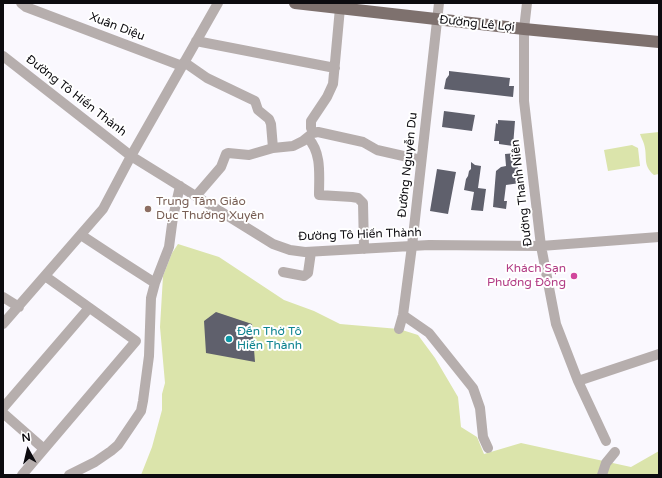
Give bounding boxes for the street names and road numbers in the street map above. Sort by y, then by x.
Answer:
street label: Xuân Diệu [87,10,147,44]
street label: Đường Lê Lợi [439,13,515,35]
street label: Đường Tô Hiến Thành [23,52,129,140]
street label: Đường Nguyễn Du [395,112,421,218]
street label: Đường Thanh Niên [508,139,536,247]
street label: Đường Tô Hiến Thành [298,226,422,244]

